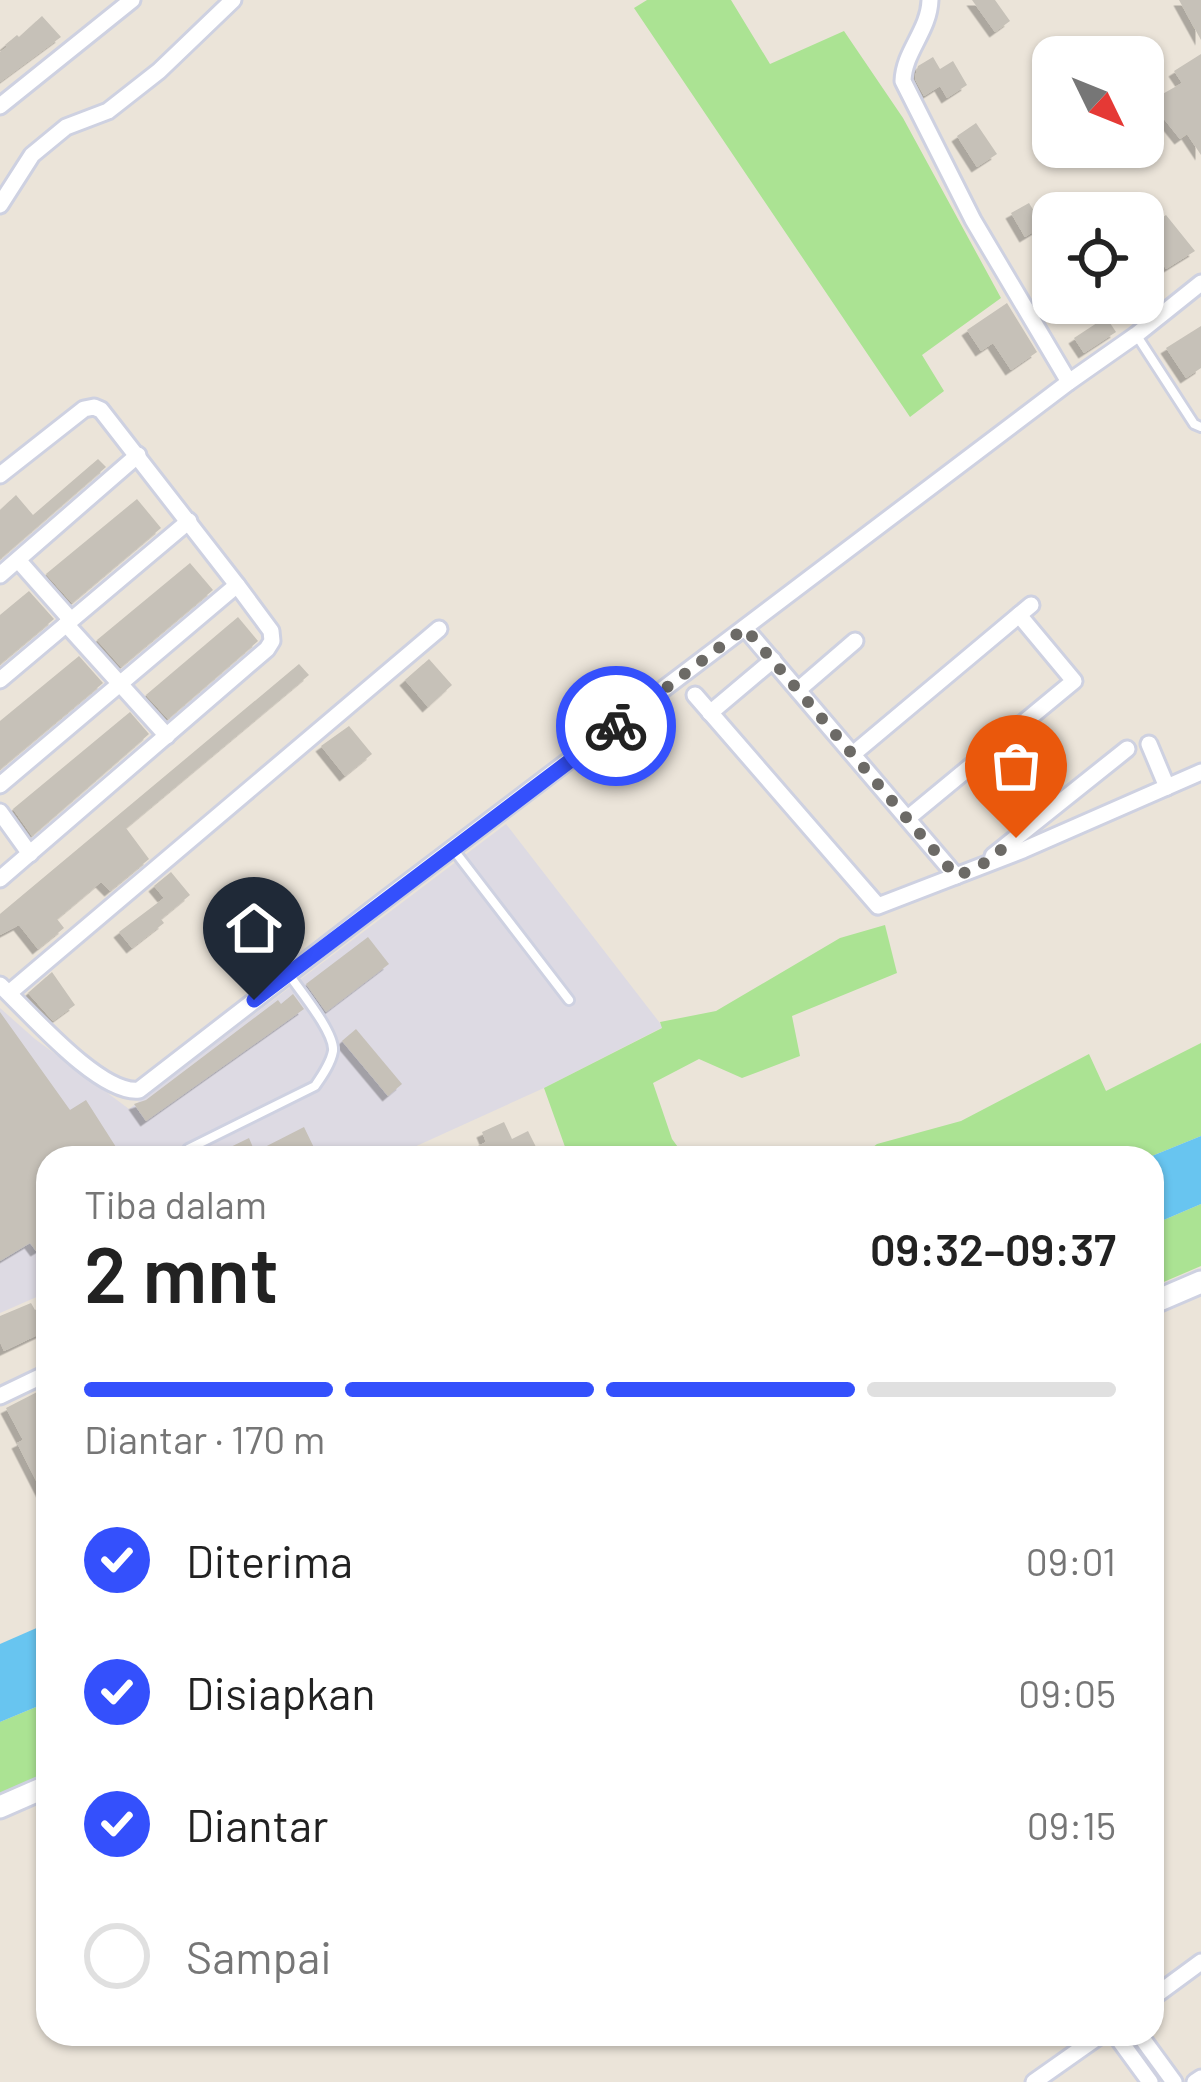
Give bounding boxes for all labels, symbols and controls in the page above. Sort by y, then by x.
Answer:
north arrow [1032,36,1164,168]
map controls [1032,36,1164,324]
button: locate [1032,192,1164,324]
courier [556,666,676,786]
icon: bike [583,693,649,759]
pin [965,715,1067,838]
icon: bag [983,733,1049,799]
pin [203,877,305,1000]
icon: home [221,895,287,961]
text: Tiba dalam [84,1180,267,1227]
text: 09:32–09:37 [870,1221,1116,1275]
text: 2 mnt [84,1225,279,1319]
text: Diantar · 170 m [84,1415,325,1462]
icon: check [84,1527,150,1593]
text: Diterima [186,1533,353,1587]
text: 09:01 [1026,1537,1116,1584]
icon: check [84,1659,150,1725]
text: Disiapkan [186,1665,376,1719]
text: 09:05 [1018,1669,1116,1716]
icon: check [84,1791,150,1857]
text: Diantar [186,1797,328,1851]
text: 09:15 [1027,1801,1116,1848]
text: Sampai [186,1929,332,1983]

